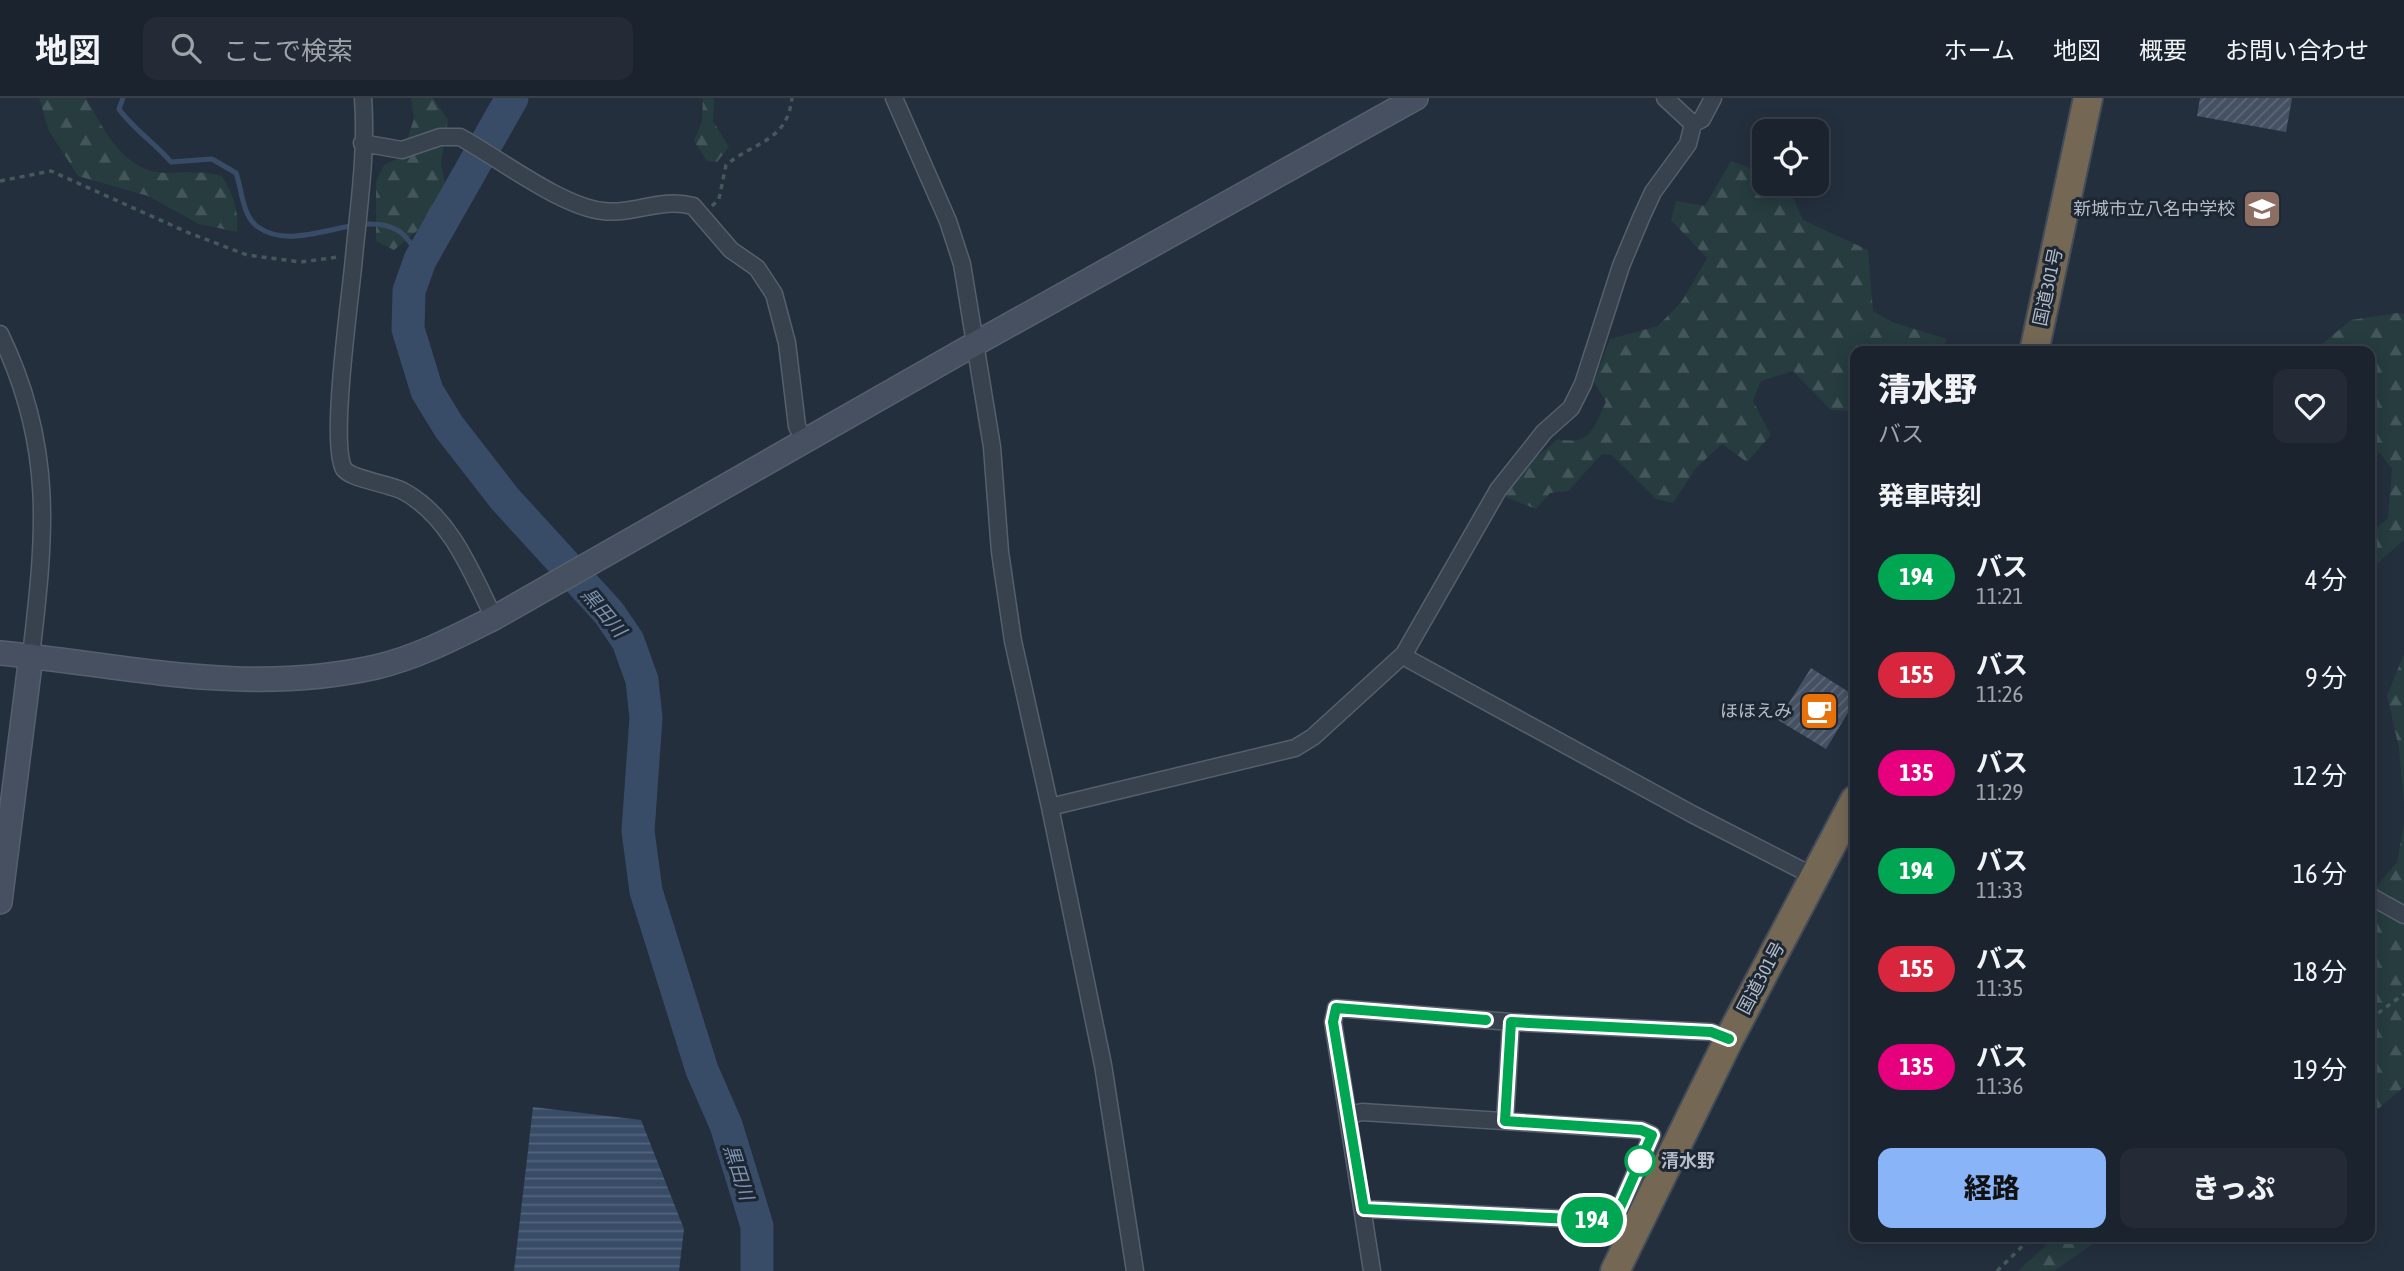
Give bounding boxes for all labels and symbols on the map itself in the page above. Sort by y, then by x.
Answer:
school or university icon: 新城市立八名中学校 [2241,188,2283,230]
place label: 新城市立八名中学校 [2073,198,2235,219]
street label: 国道301号 [2029,246,2066,328]
water label: 黒田川 [577,583,632,642]
cafe icon: ほほえみ [1798,690,1840,732]
place label: ほほえみ [1720,700,1792,721]
street label: 国道301号 [1733,938,1788,1018]
water label: 黒田川 [720,1141,759,1204]
marker: 清水野 [1625,1146,1655,1176]
place label: 清水野 [1661,1150,1715,1171]
line badge: 194 [1552,1197,1632,1243]

